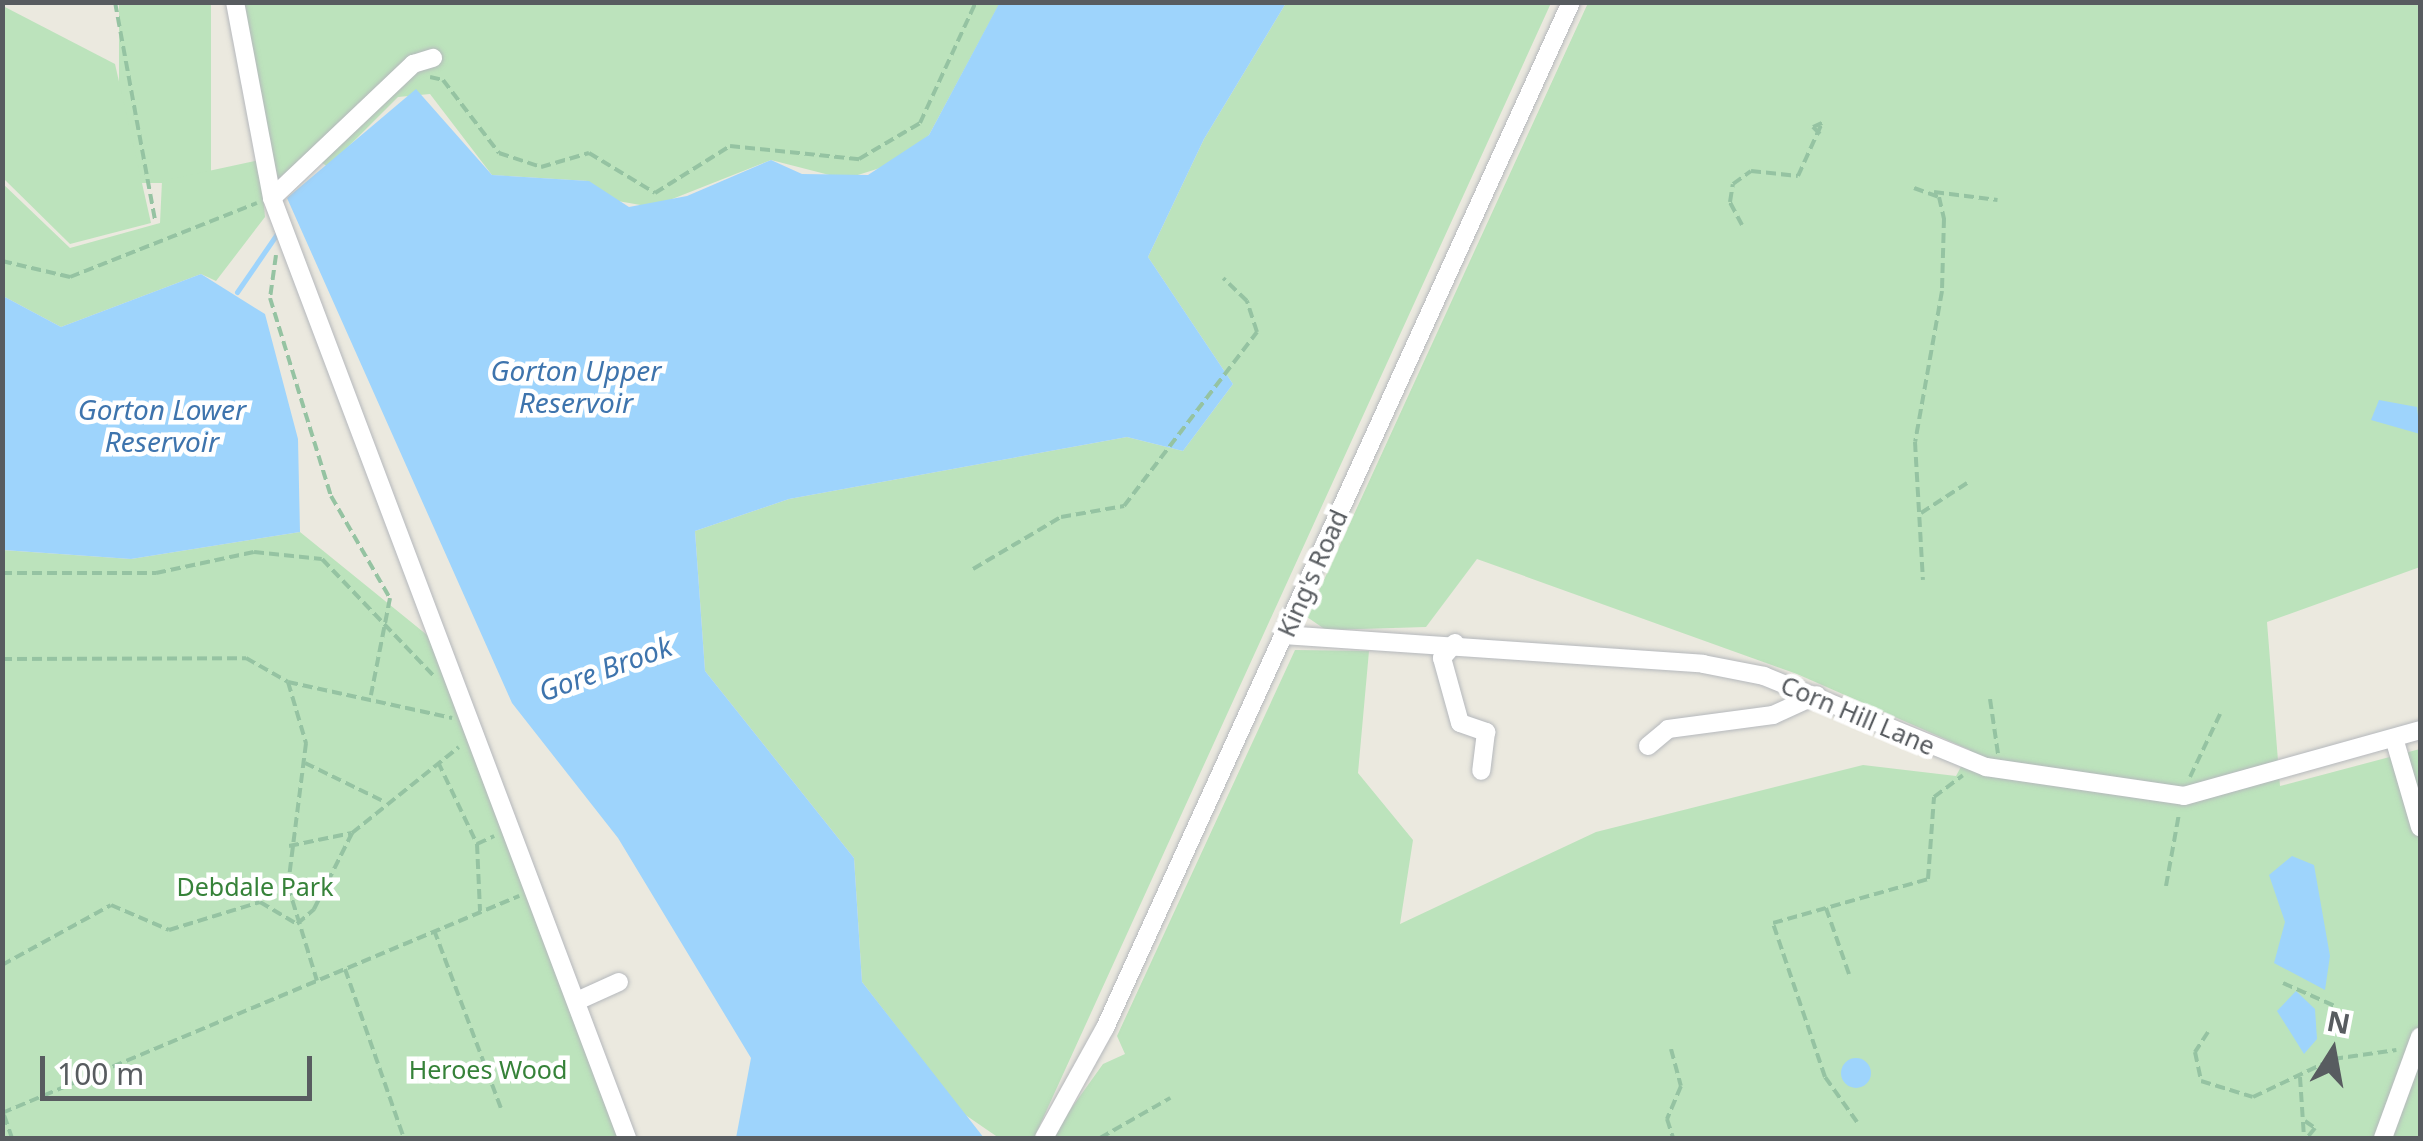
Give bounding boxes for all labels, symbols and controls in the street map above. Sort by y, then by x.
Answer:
water label: Gorton Upper Reservoir [491,353,661,419]
water label: Gorton Lower Reservoir [78,392,246,458]
street label: King's Road [1271,505,1353,641]
water label: Gore Brook [534,628,676,708]
street label: Corn Hill Lane [1777,669,1939,761]
park label: Debdale Park [177,871,333,901]
north arrow [2283,1001,2383,1101]
text: N [2324,1001,2354,1042]
scale bar [45,1036,318,1098]
text: 100 m [57,1053,144,1094]
park label: Heroes Wood [409,1054,567,1084]

